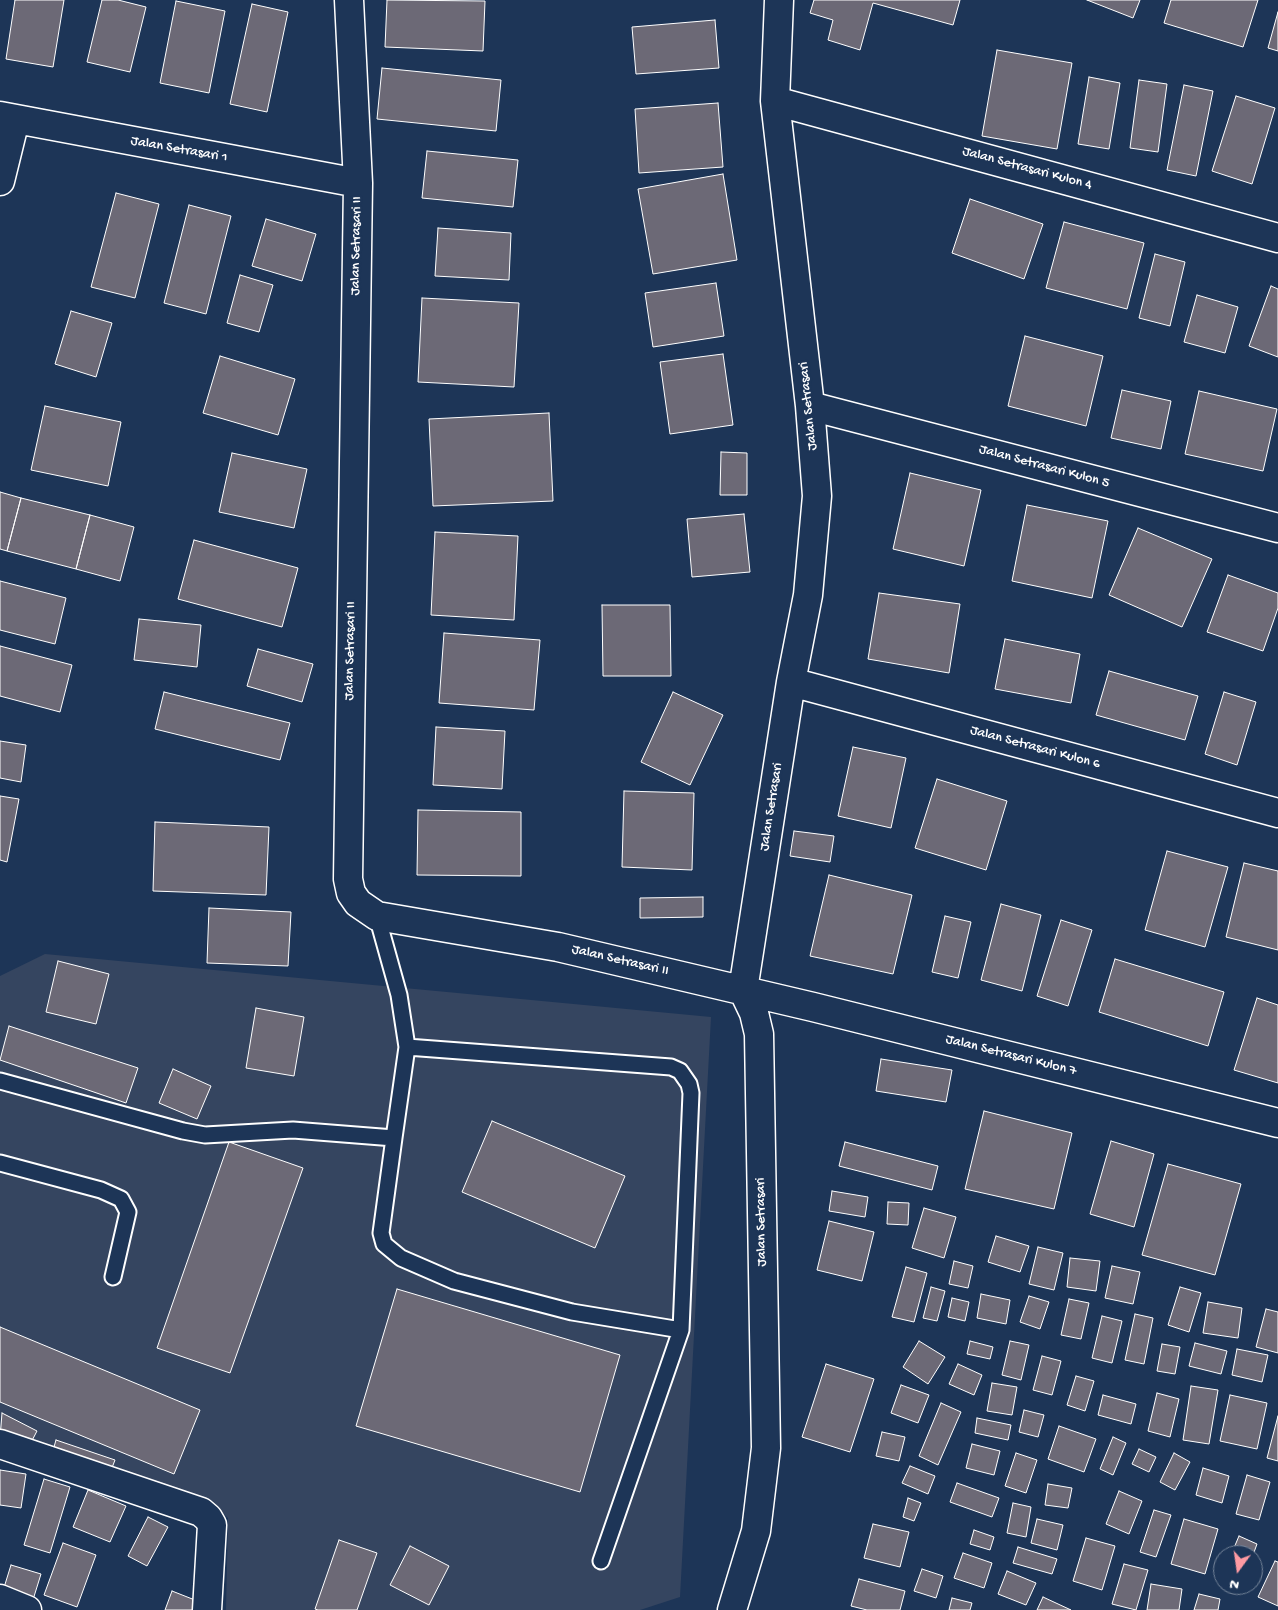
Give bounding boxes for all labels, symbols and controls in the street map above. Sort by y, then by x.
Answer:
street label: Jalan Setrasari 1 [129,133,229,167]
street label: Jalan Setrasari Kulon 4 [960,144,1094,194]
street label: Jalan Setrasari II [348,196,366,296]
street label: Jalan Setrasari [796,361,822,451]
street label: Jalan Setrasari Kulon 5 [977,441,1111,493]
street label: Jalan Setrasari II [342,601,360,701]
street label: Jalan Setrasari Kulon 6 [968,723,1102,773]
street label: Jalan Setrasari [757,762,787,852]
street label: Jalan Setrasari II [570,942,670,980]
street label: Jalan Setrasari Kulon 7 [944,1032,1078,1080]
street label: Jalan Setrasari [753,1177,771,1267]
north arrow [1213,1545,1263,1595]
text: N [1228,1575,1241,1593]

